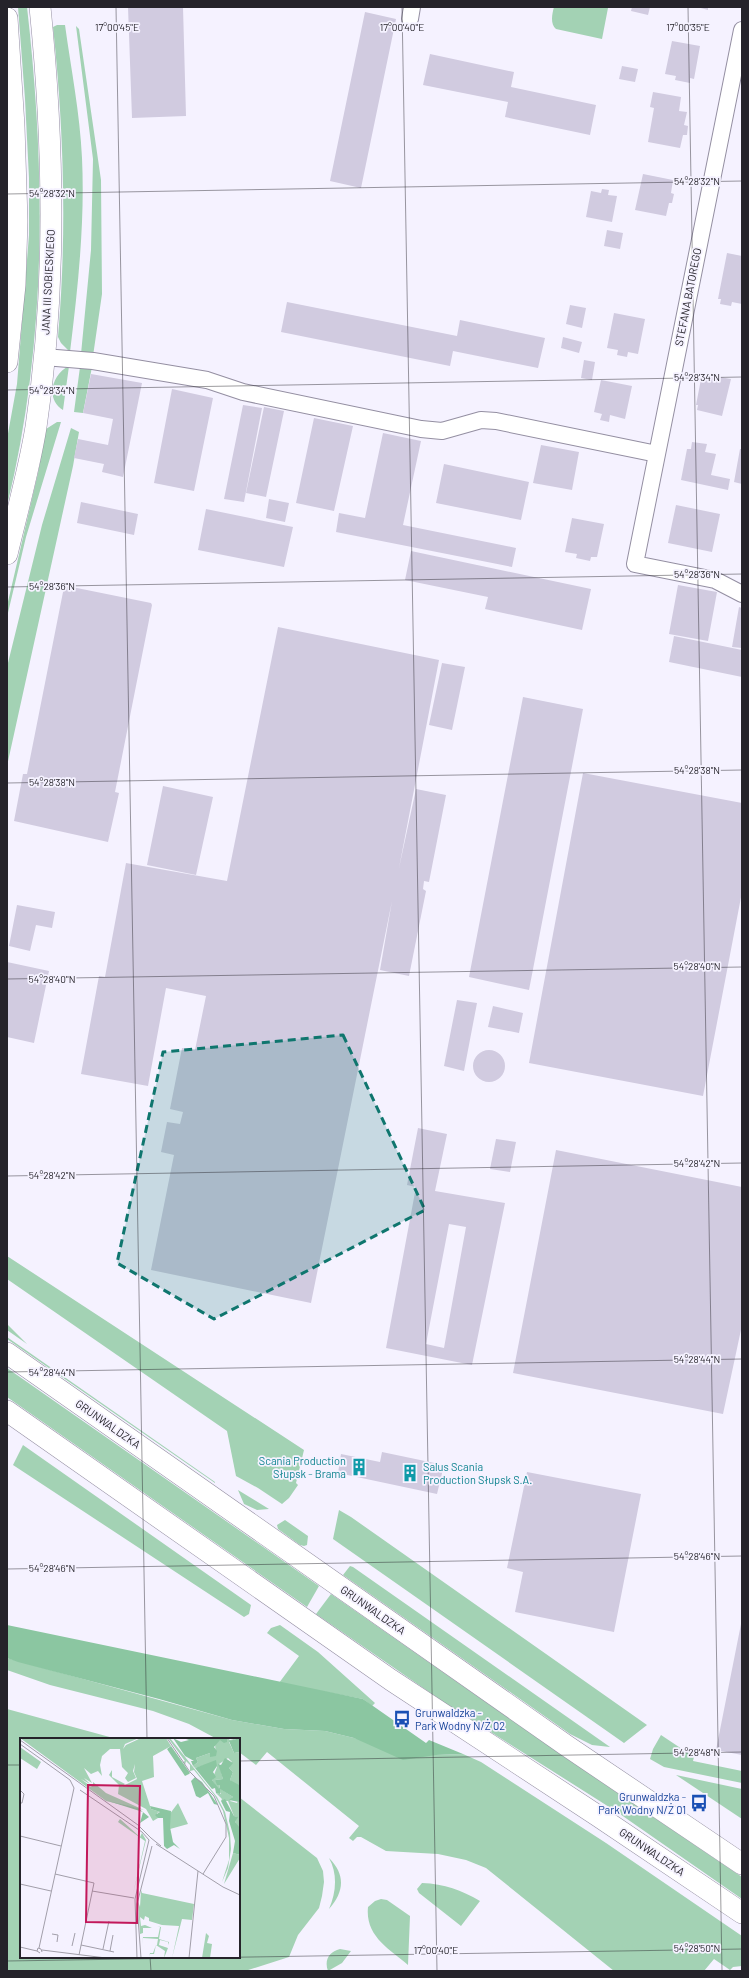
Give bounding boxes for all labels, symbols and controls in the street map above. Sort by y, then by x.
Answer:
text: 17°00'45"E [95,21,139,33]
text: 17°00'40"E [380,21,424,33]
text: 17°00'35"E [666,21,710,33]
text: 54°28'32"N [674,175,720,187]
text: 54°28'32"N [29,187,75,199]
street label: JANA III SOBIESKIEGO [38,229,57,335]
street label: STEFANA BATOREGO [672,246,703,347]
text: 54°28'34"N [674,371,720,383]
text: 54°28'34"N [29,384,75,396]
text: 54°28'36"N [674,568,720,580]
text: 54°28'36"N [29,580,75,592]
text: 54°28'38"N [674,764,720,776]
text: 54°28'38"N [29,776,75,788]
text: 54°28'40"N [674,960,720,972]
text: 54°28'40"N [29,973,75,985]
text: 54°28'42"N [674,1157,720,1169]
text: 54°28'42"N [29,1169,75,1181]
text: 54°28'44"N [674,1353,720,1365]
text: 54°28'44"N [29,1366,75,1378]
street label: GRUNWALDZKA [73,1396,143,1451]
place label: Scania Production Słupsk - Brama [259,1454,346,1480]
building icon: Scania Production Słupsk - Brama [349,1457,369,1477]
place label: Salus Scania Production Słupsk S.A. [423,1460,532,1486]
building icon: Salus Scania Production Słupsk S.A. [400,1463,420,1483]
text: 54°28'46"N [674,1550,720,1562]
text: 54°28'46"N [29,1562,75,1574]
street label: GRUNWALDZKA [338,1582,408,1637]
place label: Grunwaldzka - Park Wodny N/Ż 02 [415,1706,505,1732]
bus stop icon: Grunwaldzka - Park Wodny N/Ż 02 [392,1709,412,1729]
inset map [20,1738,240,1958]
text: 54°28'48"N [674,1746,720,1758]
place label: Grunwaldzka - Park Wodny N/Ż 01 [598,1790,686,1816]
bus stop icon: Grunwaldzka - Park Wodny N/Ż 01 [689,1793,709,1813]
street label: GRUNWALDZKA [617,1825,688,1878]
text: 54°28'50"N [674,1942,720,1954]
text: 17°00'40"E [414,1944,458,1956]

